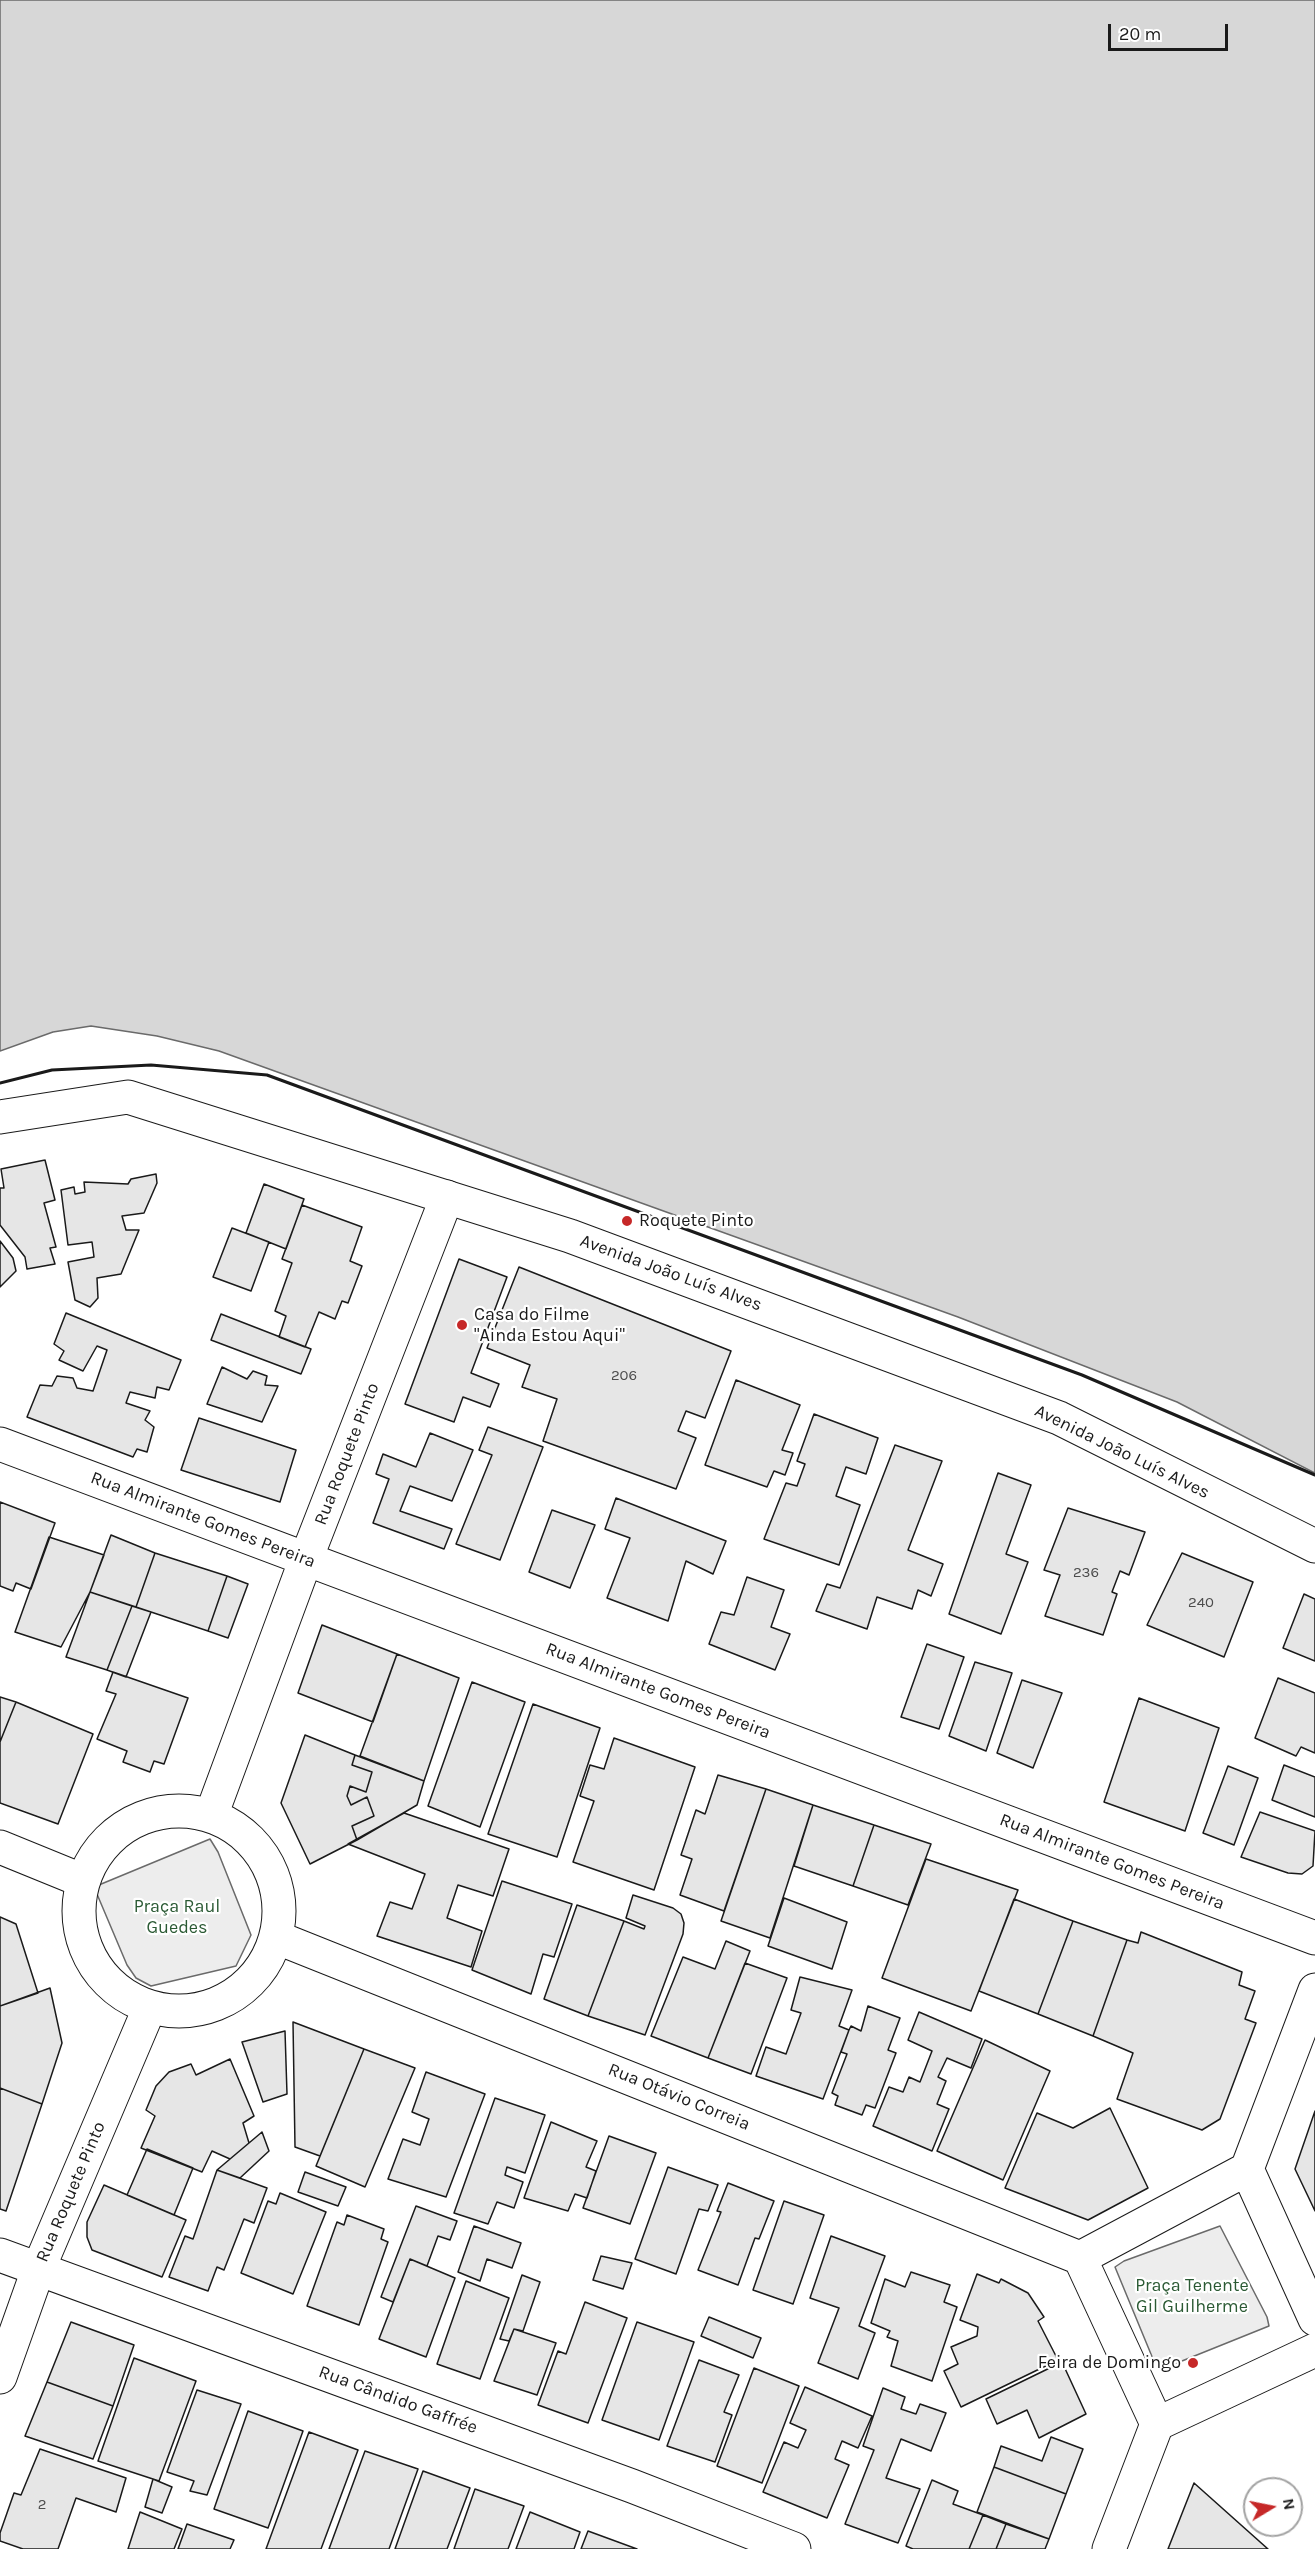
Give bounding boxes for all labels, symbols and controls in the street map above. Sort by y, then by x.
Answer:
scale bar [1111,12,1231,50]
text: 20 m [1119,23,1161,45]
place label: Roquete Pinto [639,1210,754,1232]
marker: Roquete Pinto [620,1214,634,1228]
street label: Avenida João Luís Alves [577,1230,765,1316]
place label: Casa do Filme "Ainda Estou Aqui" [474,1304,625,1346]
marker: Casa do Filme "Ainda Estou Aqui" [455,1318,469,1332]
house number: 206 [611,1367,637,1385]
street label: Rua Roquete Pinto [310,1380,384,1528]
street label: Avenida João Luís Alves [1031,1400,1213,1504]
street label: Rua Almirante Gomes Pereira [87,1467,319,1573]
house number: 236 [1073,1564,1099,1582]
house number: 240 [1188,1594,1214,1612]
street label: Rua Almirante Gomes Pereira [542,1638,774,1744]
street label: Rua Almirante Gomes Pereira [996,1809,1228,1915]
park label: Praça Raul Guedes [134,1896,220,1938]
street label: Rua Otávio Correia [605,2059,753,2135]
street label: Rua Roquete Pinto [32,2118,110,2266]
park label: Praça Tenente Gil Guilherme [1135,2275,1249,2318]
place label: Feira de Domingo [1038,2352,1181,2374]
marker: Feira de Domingo [1186,2356,1200,2370]
street label: Rua Cândido Gaffrée [316,2361,480,2439]
north arrow [1243,2477,1303,2537]
house number: 2 [38,2496,46,2514]
text: N [1279,2497,1300,2511]

